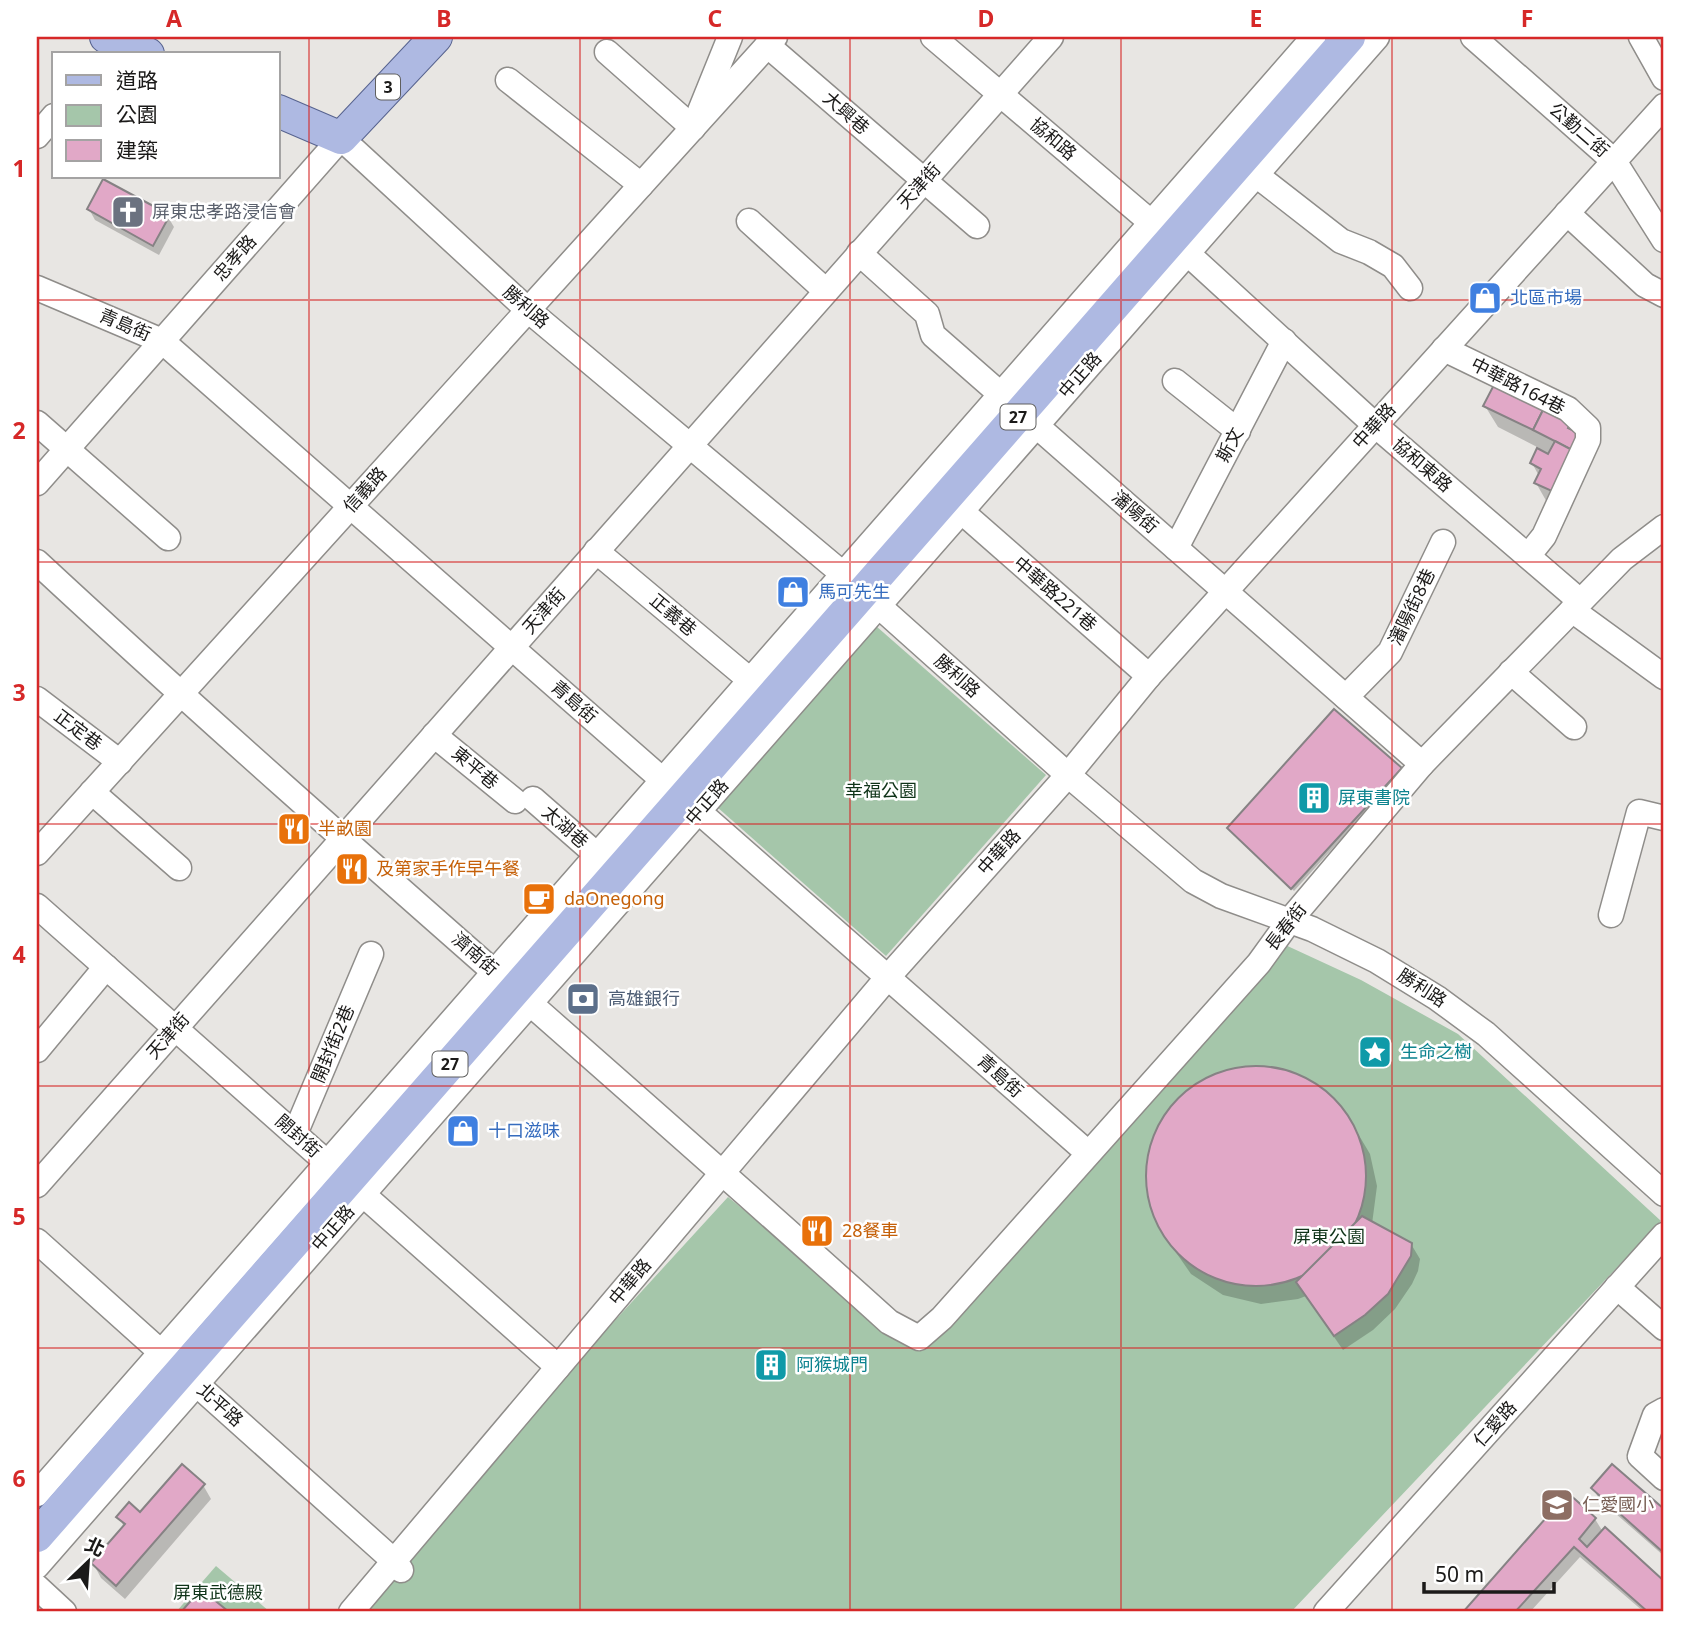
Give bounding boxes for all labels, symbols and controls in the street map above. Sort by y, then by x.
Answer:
text: A [166,2,182,34]
text: B [436,2,452,34]
text: C [708,2,723,34]
text: D [978,2,994,34]
text: E [1250,2,1262,34]
text: F [1521,2,1533,34]
legend [52,52,280,178]
text: 道路 [116,66,158,94]
road number: 3 [376,74,400,100]
street label: 大興巷 [818,85,875,139]
street label: 公勤二街 [1545,97,1615,162]
text: 公園 [116,100,158,128]
street label: 協和路 [1025,112,1082,165]
text: 建築 [116,136,158,164]
text: 1 [12,152,26,184]
street label: 天津街 [891,157,945,213]
church icon: 屏東忠孝路浸信會 [109,193,147,231]
place label: 屏東忠孝路浸信會 [152,199,296,223]
street label: 忠孝路 [207,229,261,286]
street label: 勝利路 [498,279,555,333]
shop icon: 北區市場 [1466,279,1504,317]
place label: 北區市場 [1510,285,1582,309]
street label: 青島街 [96,302,155,346]
street label: 中正路 [1052,346,1106,403]
street label: 中華路164巷 [1467,351,1570,419]
street label: 中華路 [1346,397,1400,453]
road number: 27 [1000,404,1036,430]
text: 2 [12,414,26,446]
street label: 斯文 [1210,423,1248,466]
street label: 協和東路 [1388,432,1458,497]
street label: 信義路 [337,461,391,517]
street label: 瀋陽街 [1107,484,1164,538]
street label: 中華路221巷 [1009,550,1102,636]
street label: 瀋陽街8巷 [1382,564,1440,649]
shop icon: 馬可先生 [774,573,812,611]
place label: 馬可先生 [818,579,890,603]
street label: 天津街 [516,582,570,639]
street label: 正義巷 [645,588,702,641]
street label: 勝利路 [930,648,986,702]
street label: 青島街 [546,674,603,728]
text: 3 [12,676,26,708]
street label: 正定巷 [50,703,107,755]
street label: 東平巷 [447,741,504,794]
street label: 中正路 [679,773,733,830]
park label: 幸福公園 [845,778,917,802]
building icon: 屏東書院 [1295,779,1333,817]
place label: 屏東書院 [1338,785,1410,809]
street label: 太湖巷 [537,799,594,853]
restaurant icon: 半畝園 [275,810,313,848]
place label: 半畝園 [318,816,372,840]
street label: 中華路 [971,823,1025,879]
restaurant icon: 及第家手作早午餐 [333,850,371,888]
place label: 及第家手作早午餐 [376,856,520,880]
cafe icon: daOnegong [520,880,558,918]
place label: daOnegong [564,886,665,910]
street label: 長春街 [1259,898,1311,955]
street label: 濟南街 [447,926,504,980]
text: 4 [12,938,26,970]
street label: 勝利路 [1393,962,1452,1012]
bank icon: 高雄銀行 [564,980,602,1018]
place label: 高雄銀行 [608,986,680,1010]
street label: 開封街2巷 [305,1001,359,1086]
street label: 天津街 [140,1007,194,1064]
place icon: 生命之樹 [1356,1033,1394,1071]
place label: 生命之樹 [1400,1039,1472,1063]
street label: 青島街 [973,1048,1029,1102]
road number: 27 [433,1052,468,1076]
street label: 開封街 [271,1108,327,1162]
shop icon: 十口滋味 [444,1112,482,1150]
place label: 十口滋味 [488,1118,560,1142]
street label: 中正路 [305,1199,359,1256]
text: 5 [12,1200,26,1232]
restaurant icon: 28餐車 [798,1212,836,1250]
place label: 28餐車 [842,1218,899,1242]
park label: 屏東公園 [1293,1224,1365,1248]
street label: 中華路 [603,1253,656,1310]
building icon: 阿猴城門 [752,1346,790,1384]
place label: 阿猴城門 [796,1352,868,1376]
street label: 北平路 [193,1377,249,1431]
street label: 仁愛路 [1467,1395,1521,1451]
text: 6 [12,1462,26,1494]
school or university icon: 仁愛國小 [1538,1486,1576,1524]
place label: 仁愛國小 [1582,1492,1654,1516]
north arrow [52,1526,122,1596]
text: 北 [81,1531,109,1562]
scale bar [1424,1551,1554,1595]
text: 50 m [1435,1560,1484,1588]
park label: 屏東武德殿 [173,1580,263,1604]

